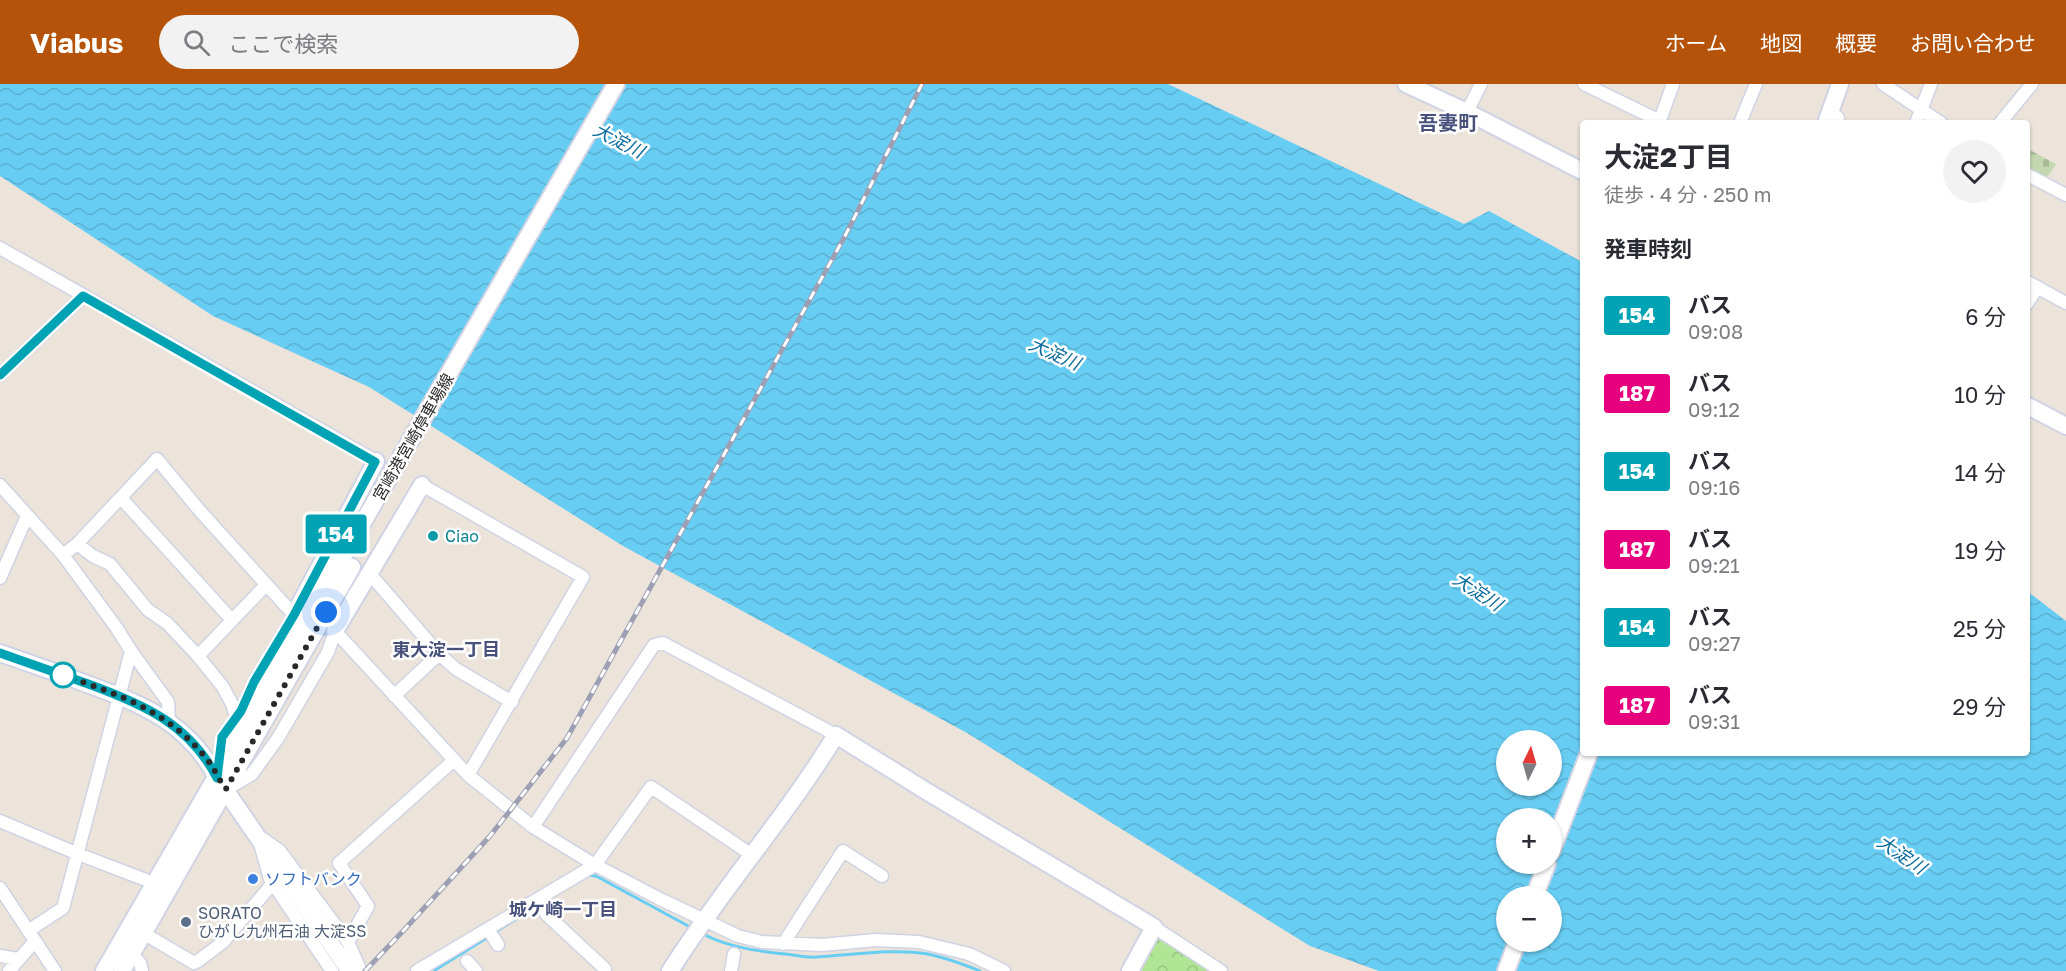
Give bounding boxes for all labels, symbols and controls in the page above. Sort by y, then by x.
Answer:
search box [159,15,579,69]
text: Viabus [30,26,123,59]
icon: search [180,26,213,59]
text: ここで検索 [228,30,338,57]
text: ホーム [1665,30,1727,56]
text: 地図 [1760,30,1802,56]
text: 概要 [1835,30,1877,56]
text: お問い合わせ [1910,30,2036,56]
district label: 吾妻町 [1418,110,1478,134]
water label: 大淀川 [590,118,650,163]
text: 大淀2丁目 [1604,140,1733,173]
button: heart [1943,140,2006,203]
text: 徒歩 · 4 分 · 250 m [1604,182,1772,206]
text: 発車時刻 [1604,235,1692,262]
text: バス [1688,291,1732,318]
text: 154 [1619,302,1655,328]
text: 6 分 [1965,303,2006,330]
text: 09:08 [1688,319,1743,343]
water label: 大淀川 [1026,332,1086,375]
text: バス [1688,369,1732,396]
street label: 宮崎港宮崎停車場線 [368,370,458,504]
text: 187 [1619,380,1655,406]
text: 10 分 [1954,381,2006,408]
text: 09:12 [1688,397,1740,421]
text: バス [1688,447,1732,474]
text: 154 [1619,458,1655,484]
text: 14 分 [1954,459,2006,486]
text: 09:16 [1688,475,1740,499]
line badge: 154 [302,514,370,554]
text: 154 [318,521,354,547]
text: バス [1688,525,1732,552]
place label: Ciao [445,526,479,546]
marker: Ciao [426,529,440,543]
text: 187 [1619,536,1655,562]
text: 19 分 [1955,537,2006,564]
text: 09:21 [1688,553,1740,577]
water label: 大淀川 [1449,567,1508,616]
your location [311,597,341,627]
text: バス [1688,603,1732,630]
text: 154 [1619,614,1655,640]
text: 25 分 [1953,615,2006,642]
text: 09:27 [1688,631,1741,655]
district label: 東大淀一丁目 [392,638,500,660]
unlabelled marker [50,662,76,688]
text: バス [1688,681,1732,708]
text: 187 [1619,692,1655,718]
text: 29 分 [1952,693,2006,720]
text: 09:31 [1688,709,1740,733]
north arrow [1496,730,1562,796]
map controls [1496,730,1562,952]
button: + [1496,808,1562,874]
water label: 大淀川 [1873,830,1932,879]
place label: ソフトバンク [265,869,362,889]
marker: ソフトバンク [246,872,260,886]
button: − [1496,886,1562,952]
district label: 城ケ崎一丁目 [509,898,617,920]
place label: SORATO ひがし九州石油 大淀SS [198,903,366,941]
marker: SORATO ひがし九州石油 大淀SS [179,915,193,929]

